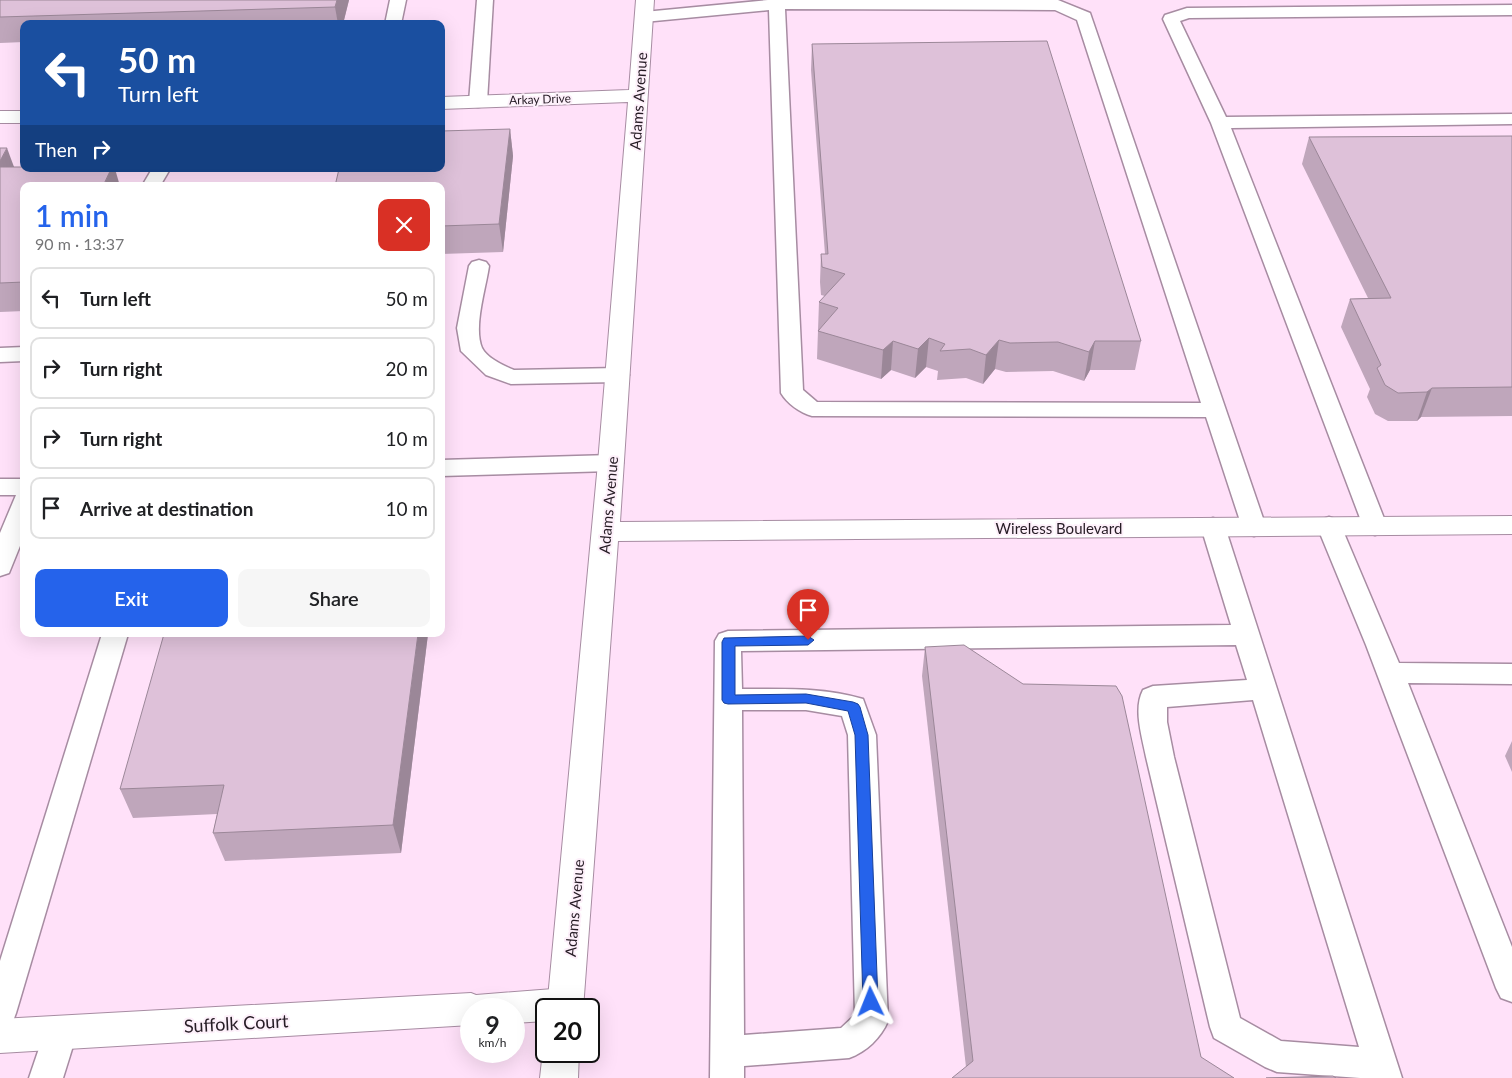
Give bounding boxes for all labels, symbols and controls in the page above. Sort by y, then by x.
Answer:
text: 50 m [118,38,196,80]
icon: left [35,40,100,105]
street label: Adams Avenue [626,52,650,150]
text: Turn left [118,80,199,107]
street label: Arkay Drive [509,90,571,108]
icon: right [87,135,115,163]
text: Then [35,138,77,161]
text: 1 min [35,197,109,233]
button: close [378,199,430,251]
text: 90 m · 13:37 [35,234,124,253]
icon: left [37,284,65,312]
text: Turn left [80,287,151,310]
text: 50 m [385,287,428,310]
icon: right [37,354,65,382]
text: Turn right [80,357,162,380]
text: 20 m [385,357,428,380]
icon: right [37,424,65,452]
text: Turn right [80,427,162,450]
text: 10 m [385,427,428,450]
street label: Adams Avenue [595,455,621,554]
icon: arrive [37,494,65,522]
text: Arrive at destination [80,497,253,520]
text: 10 m [385,497,428,520]
street label: Wireless Boulevard [996,519,1122,537]
button: Exit [35,569,228,627]
button: Share [238,569,430,627]
pin [787,589,829,640]
icon: arrive [794,596,822,624]
street label: Adams Avenue [561,858,587,957]
position arrow [844,975,896,1027]
speed limit sign: 20 [535,998,600,1063]
street label: Suffolk Court [183,1009,289,1037]
text: 9 [485,1009,500,1039]
text: km/h [478,1035,507,1050]

